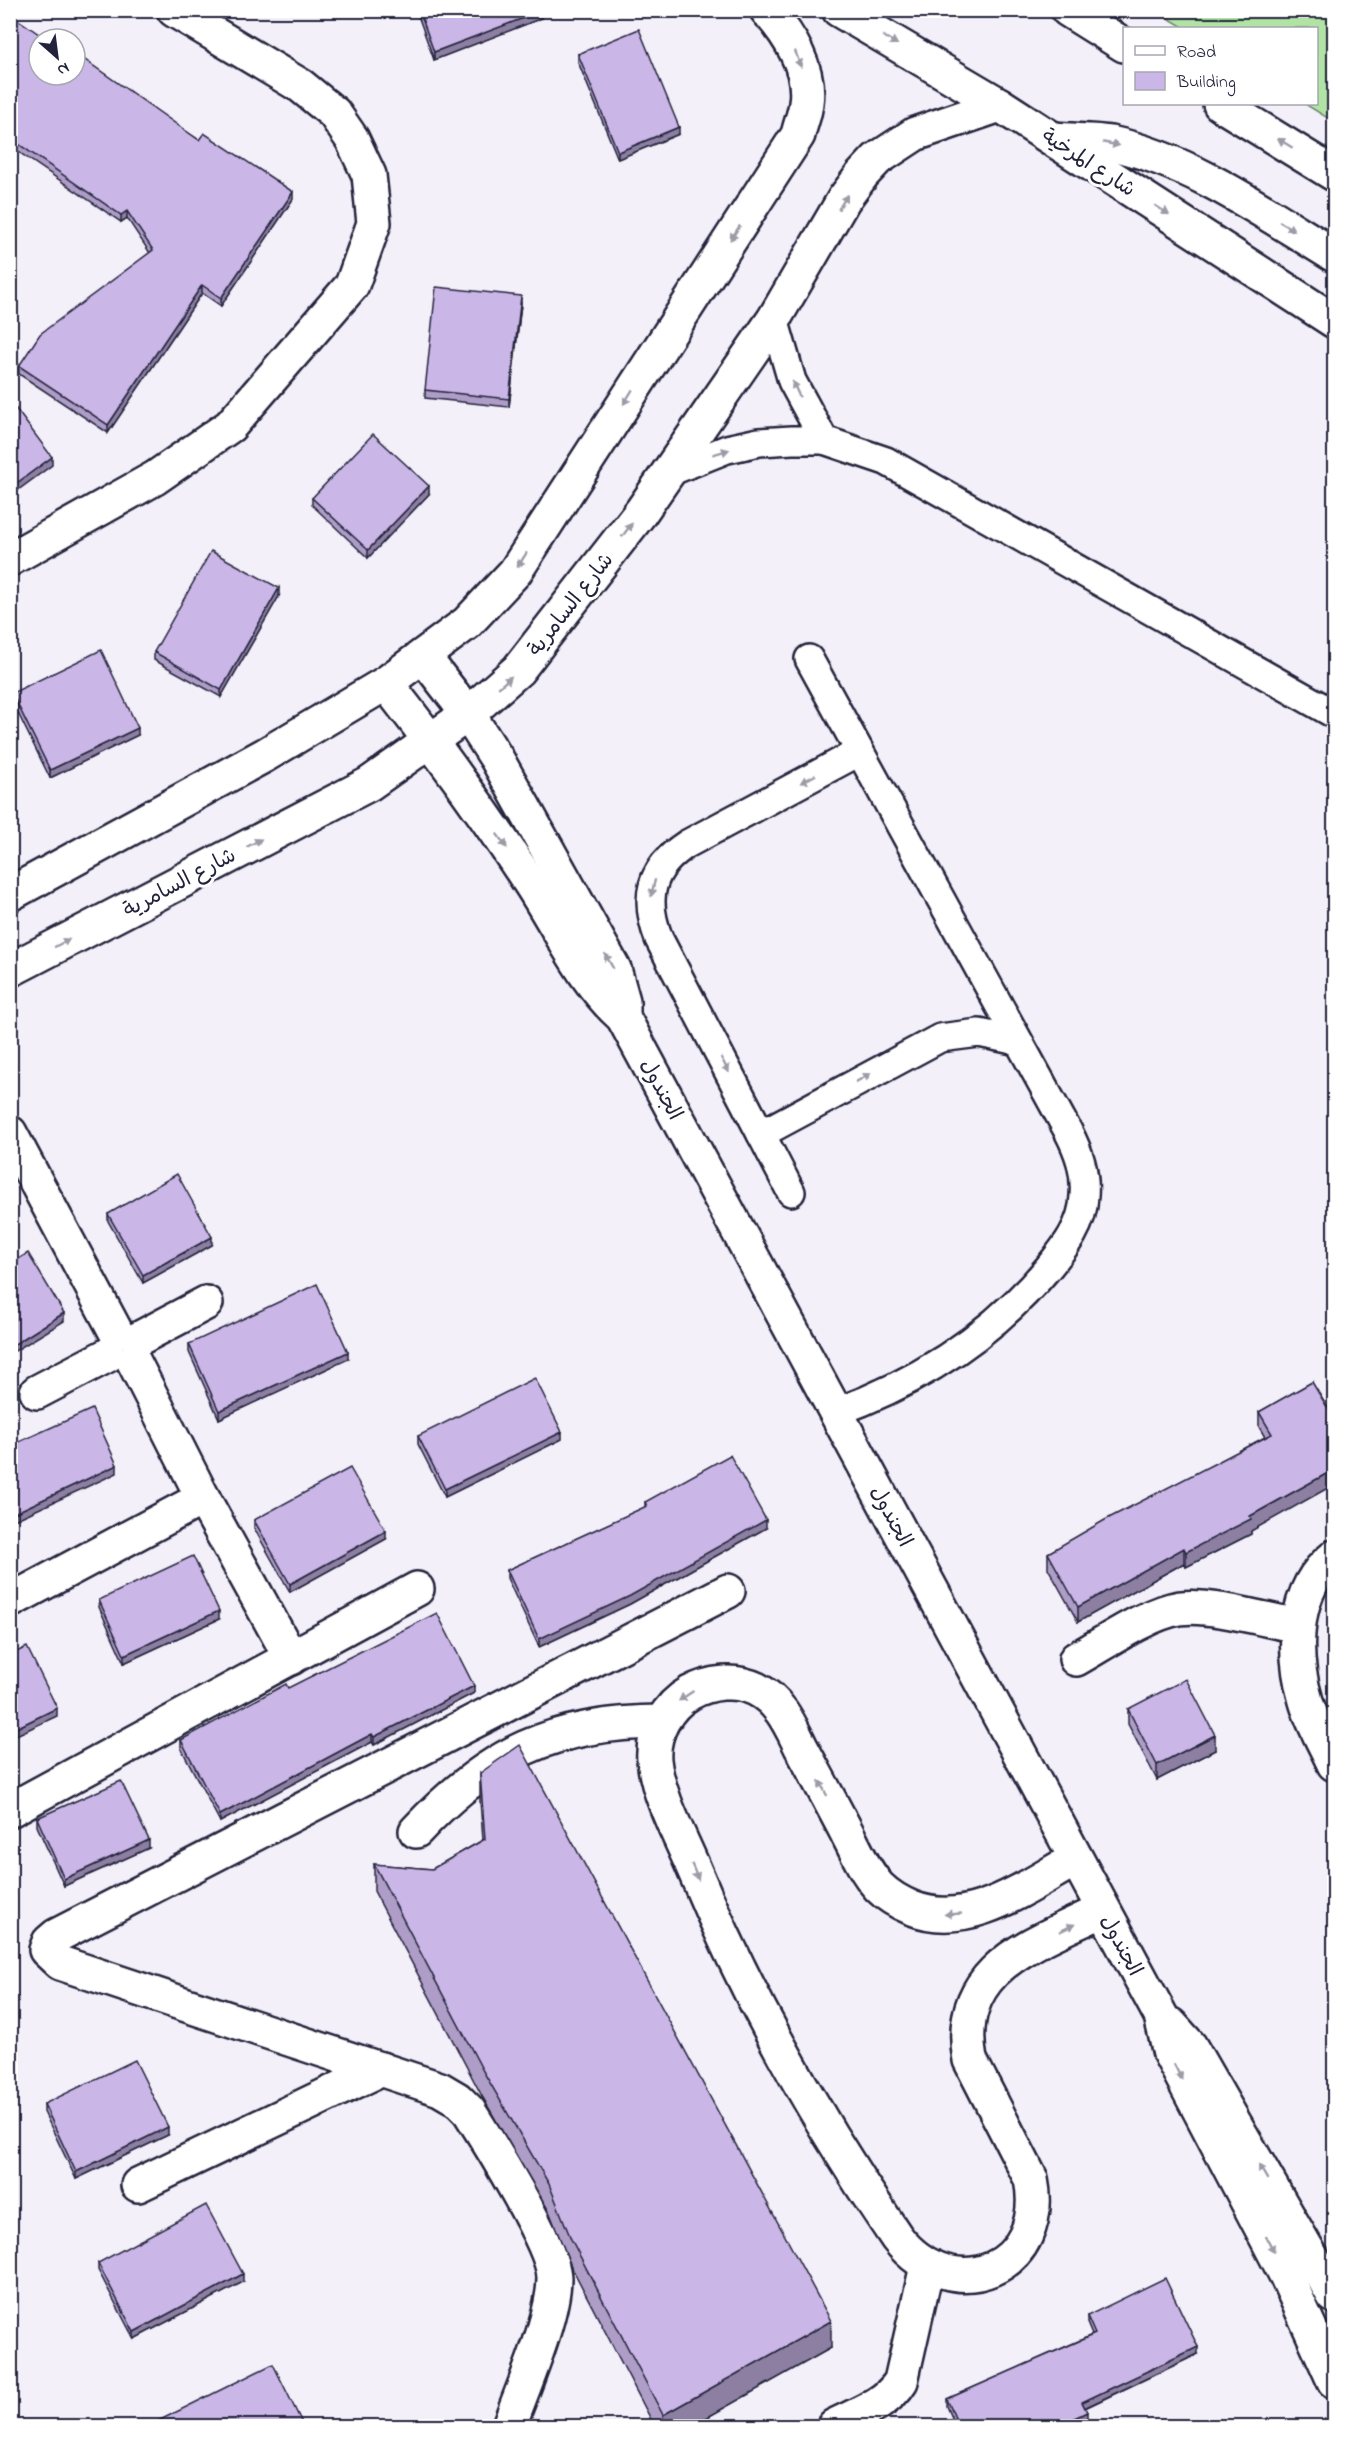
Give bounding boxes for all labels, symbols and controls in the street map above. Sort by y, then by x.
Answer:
north arrow [27,27,87,87]
legend [1123,27,1318,105]
one-way arrow [881,35,898,45]
text: Road [1177,40,1216,66]
one-way arrow [794,51,804,69]
text: N [53,55,74,82]
text: Building [1176,70,1236,97]
street label: شارع المرخية [1035,122,1141,205]
one-way arrow [1277,138,1293,149]
one-way arrow [1102,140,1121,149]
one-way arrow [837,194,848,210]
one-way arrow [1154,204,1170,215]
one-way arrow [1279,221,1295,232]
one-way arrow [729,225,741,241]
one-way arrow [792,380,801,397]
one-way arrow [622,388,633,405]
one-way arrow [712,446,730,456]
one-way arrow [621,522,633,538]
street label: شارع السامرية [522,547,622,663]
one-way arrow [516,552,528,568]
one-way arrow [497,676,512,689]
one-way arrow [799,774,816,784]
one-way arrow [496,832,508,848]
one-way arrow [245,838,262,848]
street label: شارع السامرية [118,841,242,926]
one-way arrow [647,879,657,897]
one-way arrow [54,938,71,948]
one-way arrow [604,953,615,969]
street label: الجندول [632,1054,689,1126]
one-way arrow [720,1057,730,1074]
one-way arrow [855,1073,872,1083]
street label: الجندول [862,1481,919,1553]
one-way arrow [679,1690,695,1702]
one-way arrow [818,1779,828,1796]
one-way arrow [690,1863,700,1881]
one-way arrow [943,1909,962,1919]
street label: الجندول [1092,1910,1149,1982]
one-way arrow [1058,1924,1076,1934]
one-way arrow [1174,2063,1183,2080]
one-way arrow [1258,2163,1268,2180]
one-way arrow [1265,2236,1275,2253]

